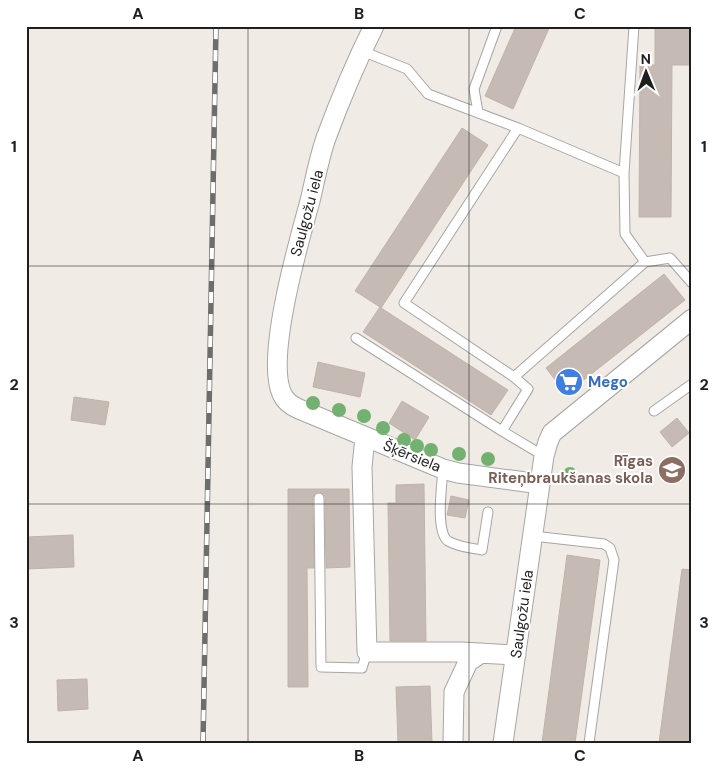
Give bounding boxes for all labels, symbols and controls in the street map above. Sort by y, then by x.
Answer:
text: A [132,3,144,24]
text: B [354,3,364,24]
text: C [574,3,586,24]
north arrow [620,48,670,98]
text: N [641,50,651,68]
text: 1 [11,136,17,157]
text: 1 [701,136,707,157]
street label: Saulgožu iela [286,167,328,259]
supermarket icon: Mego [554,367,584,397]
place label: Mego [588,372,628,392]
text: 2 [9,374,19,395]
text: 2 [699,374,709,395]
street label: Šķērsiela [380,435,444,477]
place label: Rīgas Riteņbraukšanas skola [488,451,653,488]
school or university icon: Rīgas Riteņbraukšanas skola [657,455,687,485]
street label: Saulgožu iela [506,569,538,659]
text: 3 [9,612,19,633]
text: 3 [699,612,709,633]
text: A [132,745,144,766]
text: B [354,745,364,766]
text: C [574,745,586,766]

